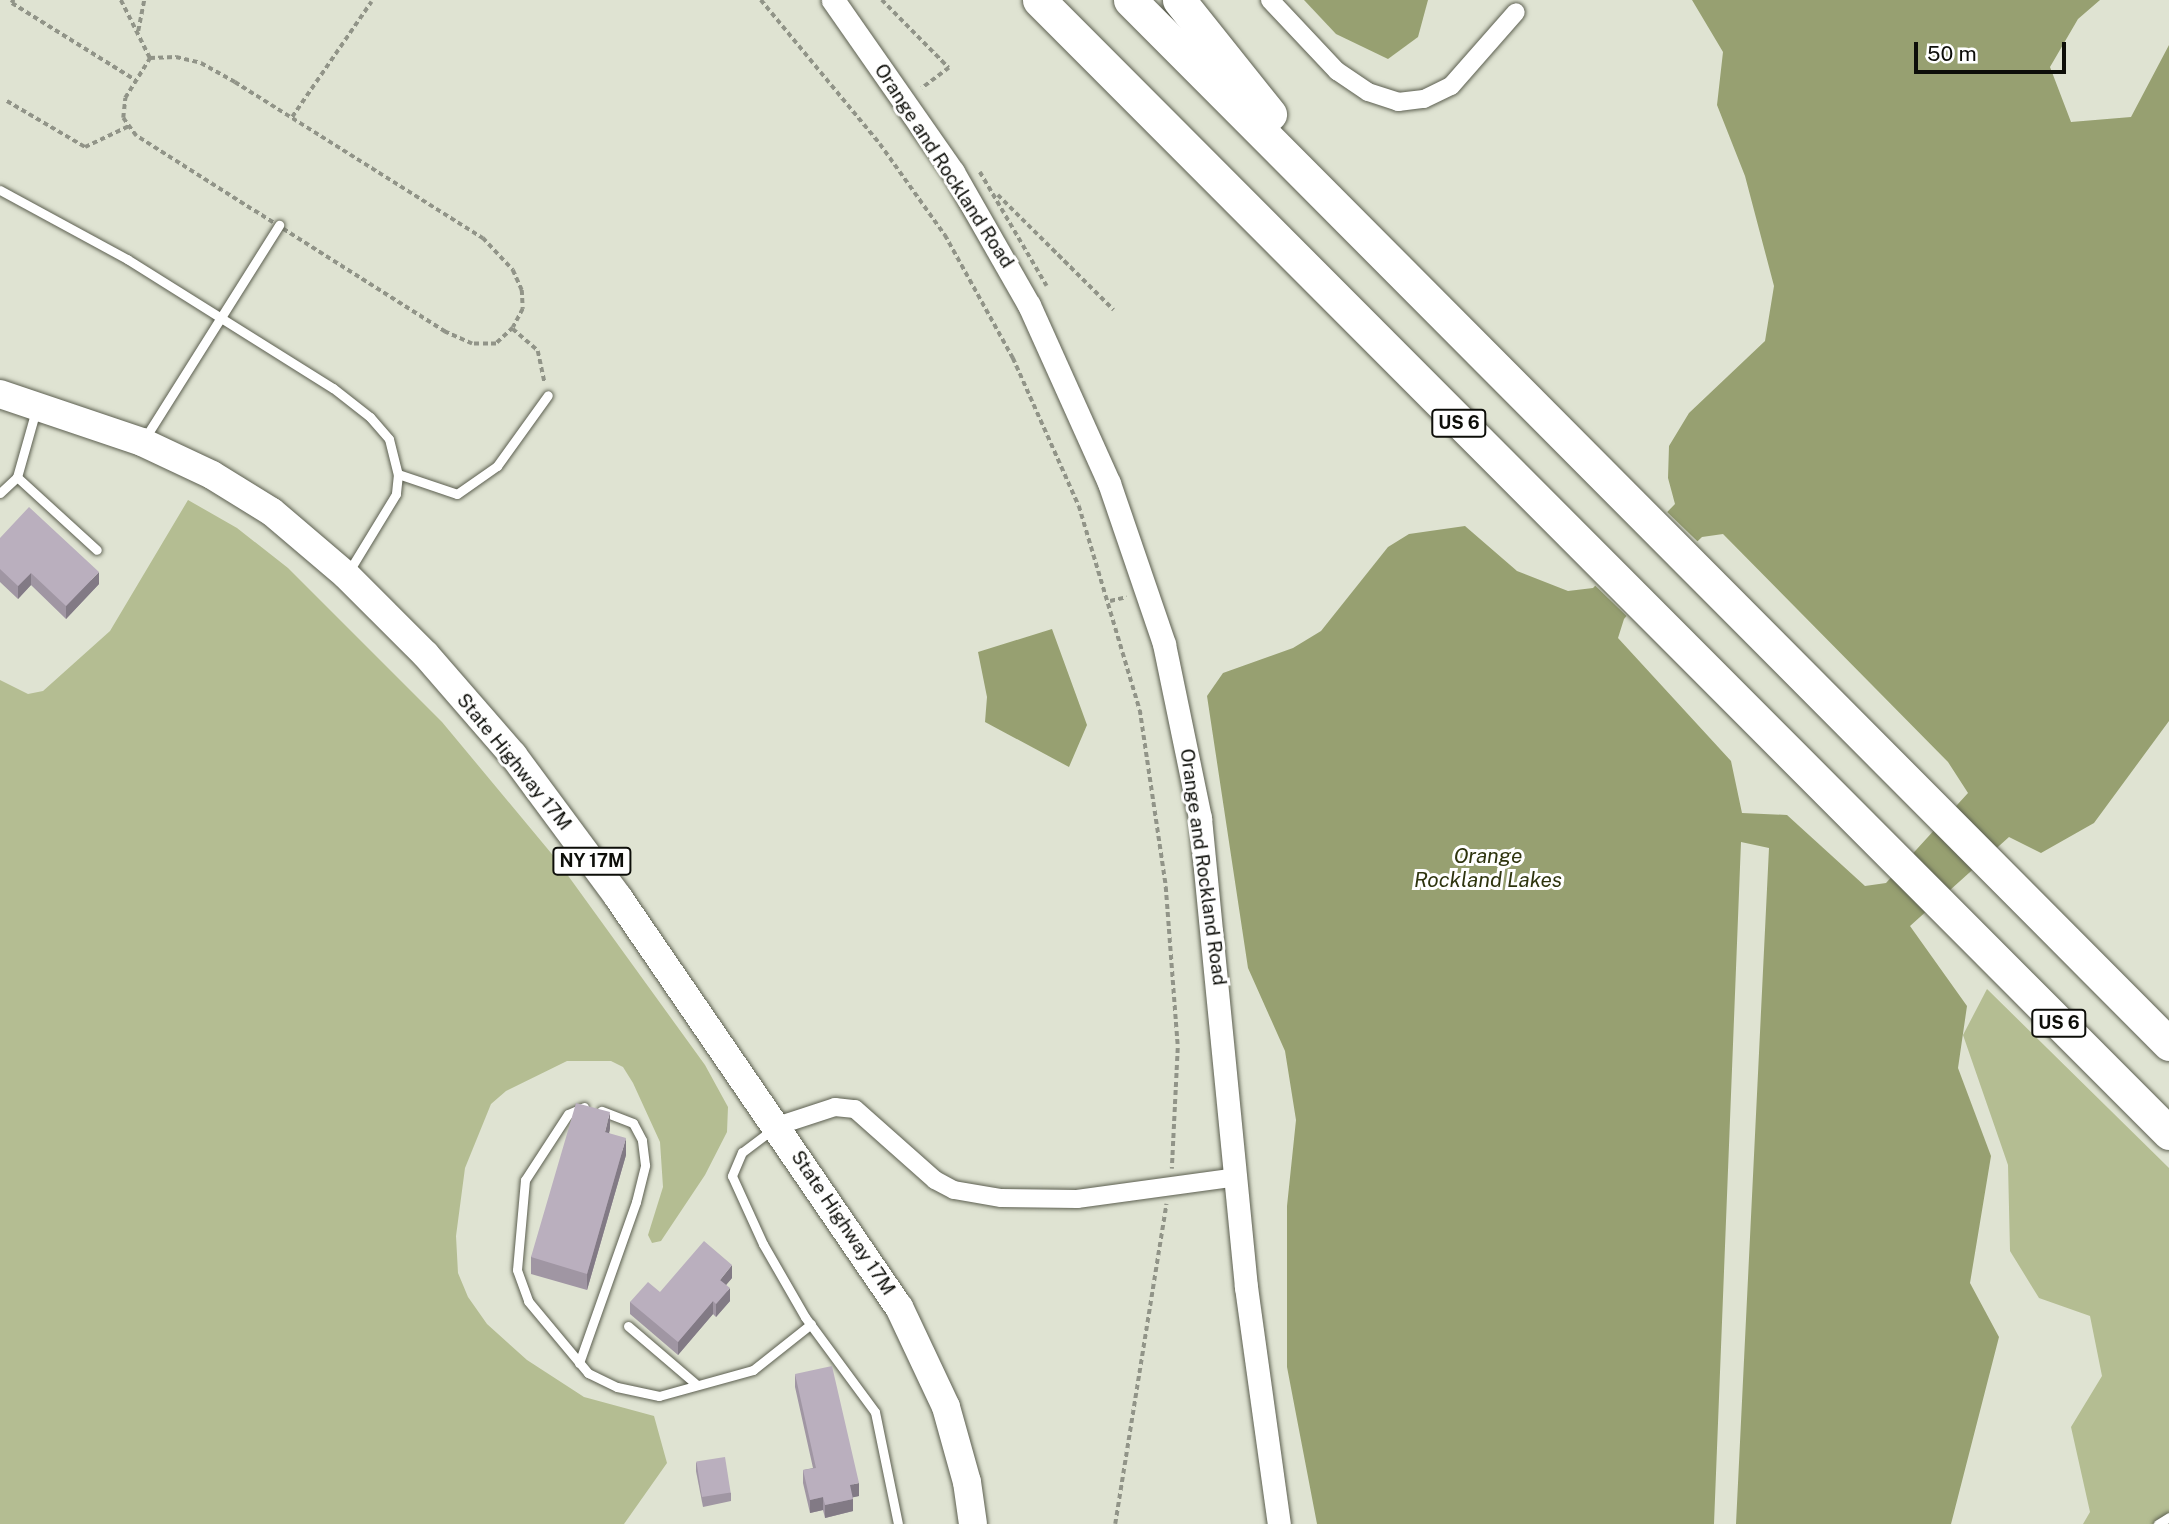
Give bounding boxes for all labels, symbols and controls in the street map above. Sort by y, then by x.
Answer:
scale bar [1917,28,2069,72]
text: 50 m [1927,41,1977,66]
street label: Orange and Rockland Road [869,60,1019,272]
road number: US 6 [1431,408,1487,438]
street label: State Highway 17M [452,689,576,835]
street label: Orange and Rockland Road [1175,747,1231,987]
water label: Orange Rockland Lakes [1414,843,1562,893]
road number: NY 17M [552,846,632,876]
road number: US 6 [2031,1008,2087,1038]
street label: State Highway 17M [786,1146,900,1300]

